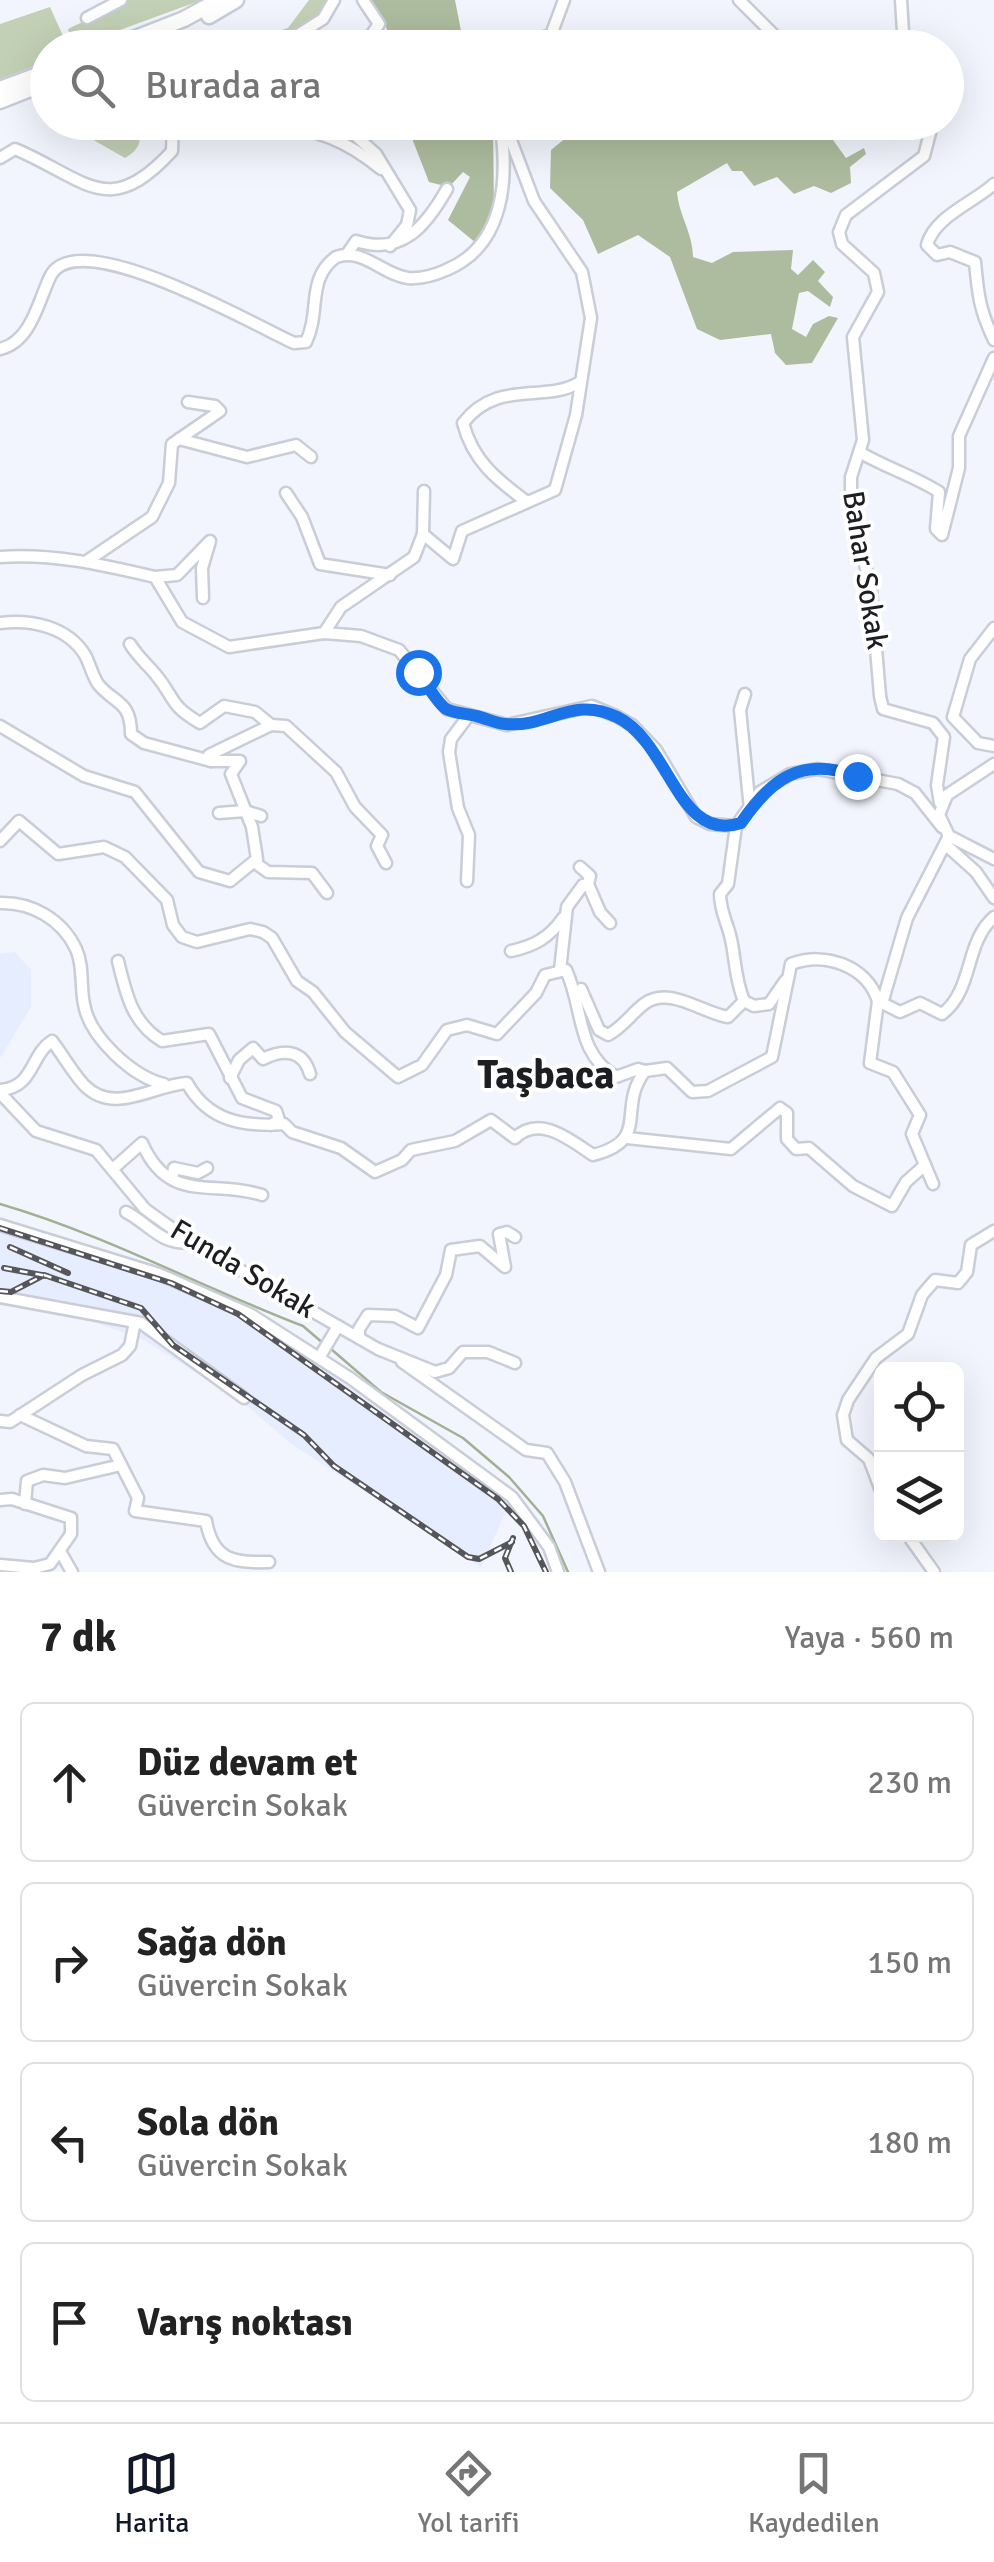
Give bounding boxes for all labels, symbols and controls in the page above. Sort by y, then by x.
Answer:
search box [30,30,964,140]
icon: search [65,58,120,113]
text: Burada ara [145,62,322,109]
street label: Bahar Sokak [834,488,896,652]
route start [396,650,442,696]
route end [835,754,881,800]
district label: Taşbaca [477,1050,615,1100]
street label: Funda Sokak [164,1211,322,1327]
map controls [874,1362,964,1542]
button: locate [874,1362,964,1452]
button: layers [874,1452,964,1542]
text: 7 dk [40,1612,117,1663]
text: Yaya · 560 m [785,1618,954,1657]
text: Düz devam et [137,1739,357,1786]
icon: ahead [42,1755,97,1810]
text: 230 m [868,1763,952,1802]
text: Güvercin Sokak [137,1786,348,1825]
text: Sağa dön [137,1919,287,1966]
icon: right [42,1935,97,1990]
text: 150 m [868,1943,952,1982]
text: Güvercin Sokak [137,1966,348,2005]
text: Sola dön [137,2099,279,2146]
icon: left [42,2115,97,2170]
text: 180 m [868,2123,952,2162]
text: Güvercin Sokak [137,2146,348,2185]
icon: arrive [42,2295,97,2350]
text: Varış noktası [137,2299,353,2346]
tab: Harita [114,2446,189,2540]
tab: Yol tarifi [418,2446,520,2540]
tab: Kaydedilen [748,2446,880,2540]

